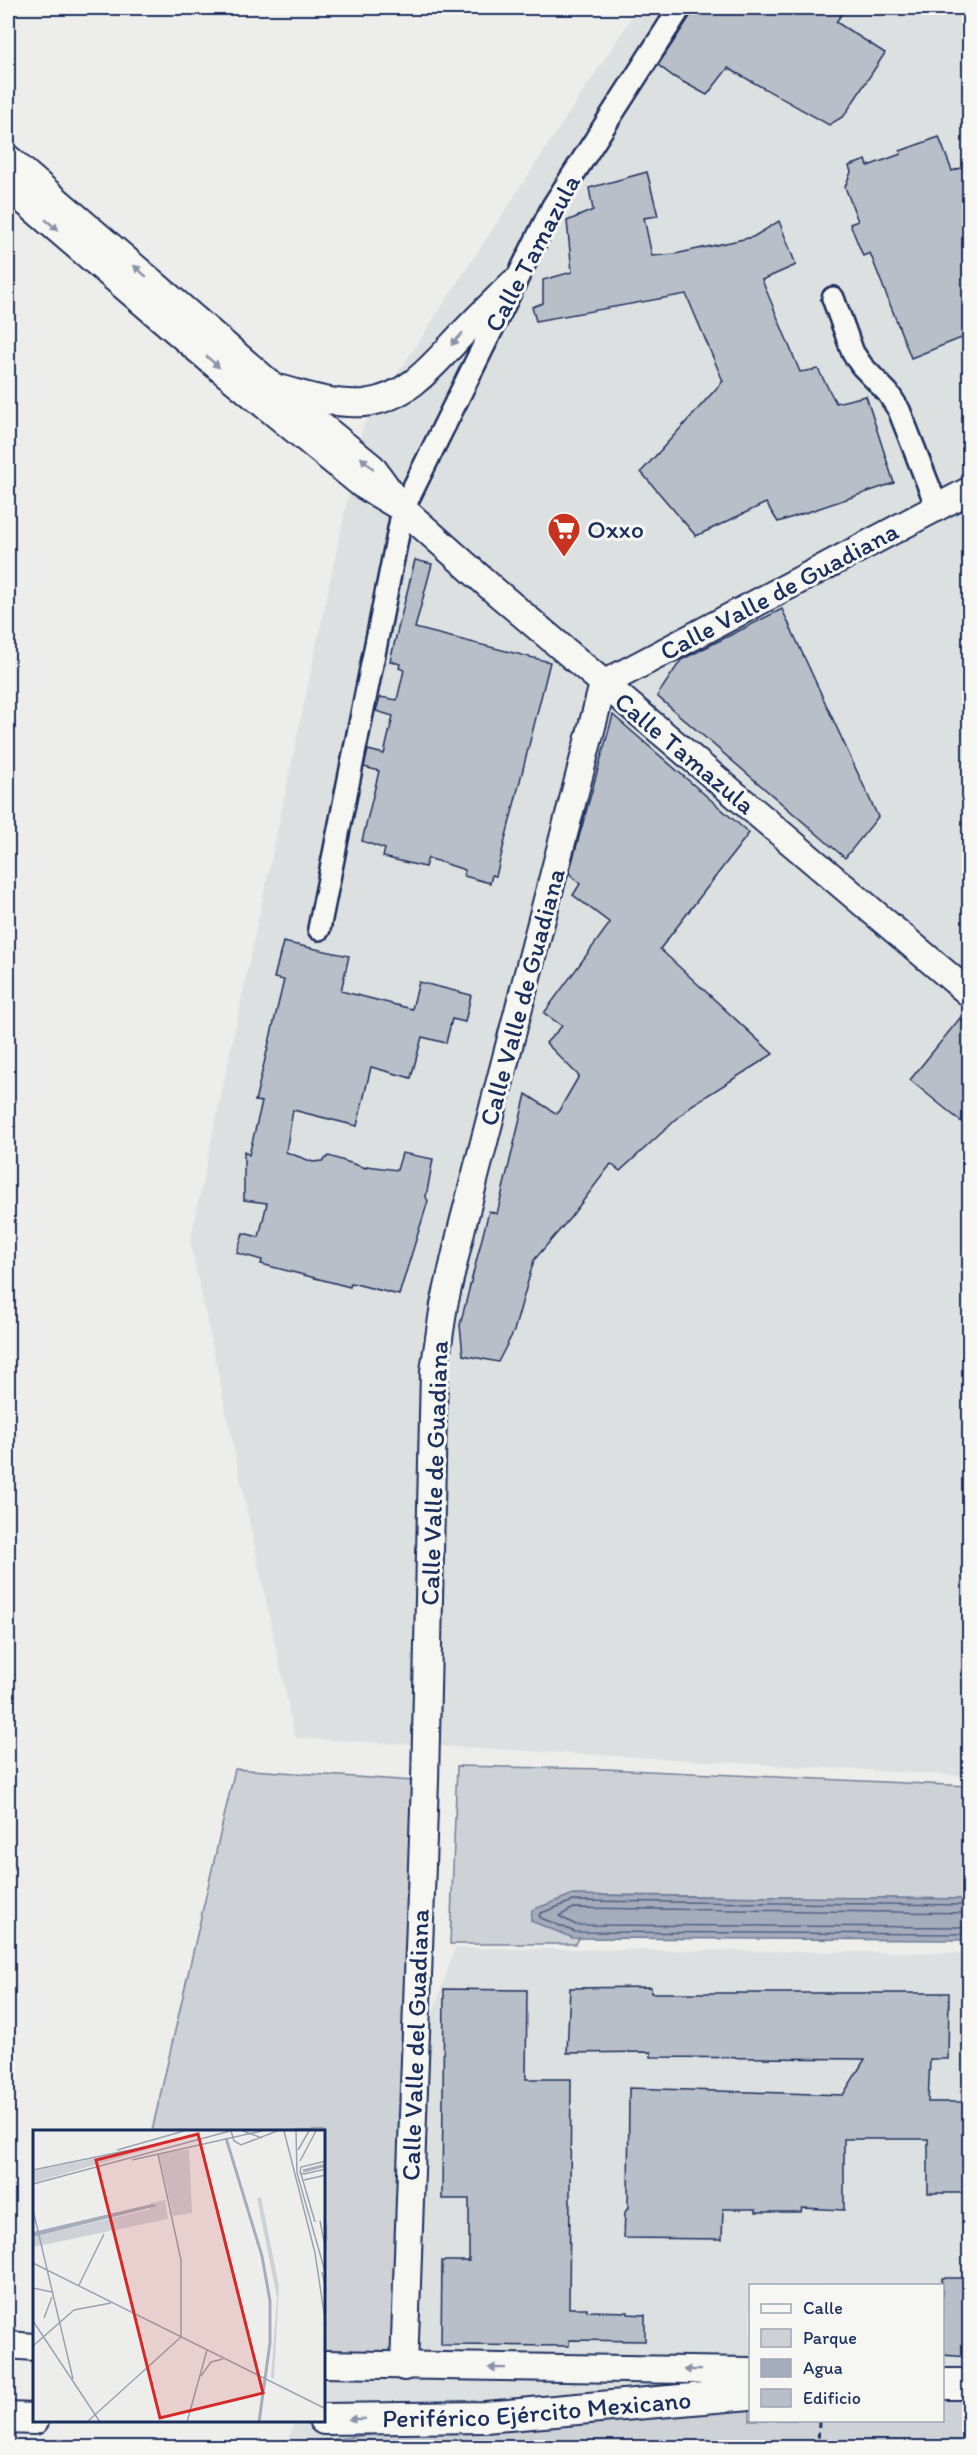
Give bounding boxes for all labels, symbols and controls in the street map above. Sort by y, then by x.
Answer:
street label: Calle Tamazula [477,168,587,337]
one-way arrow [44,218,60,231]
one-way arrow [132,265,148,278]
one-way arrow [450,332,464,347]
one-way arrow [205,355,220,368]
one-way arrow [359,456,374,470]
supermarket icon: Oxxo [546,511,582,558]
place label: Oxxo [587,513,644,545]
street label: Calle Valle de Guadiana [654,514,904,667]
street label: Calle Tamazula [608,685,762,821]
street label: Calle Valle de Guadiana [472,864,572,1129]
street label: Calle Valle de Guadiana [413,1339,455,1606]
street label: Calle Valle del Guadiana [394,1908,436,2182]
inset map [33,2130,326,2422]
legend [749,2284,944,2422]
text: Calle [803,2297,843,2319]
text: Parque [803,2327,857,2349]
text: Agua [803,2357,843,2379]
one-way arrow [488,2363,507,2373]
one-way arrow [683,2365,702,2375]
street label: Periférico Ejército Mexicano [382,2383,692,2434]
text: Edificio [803,2387,861,2409]
one-way arrow [347,2414,366,2424]

